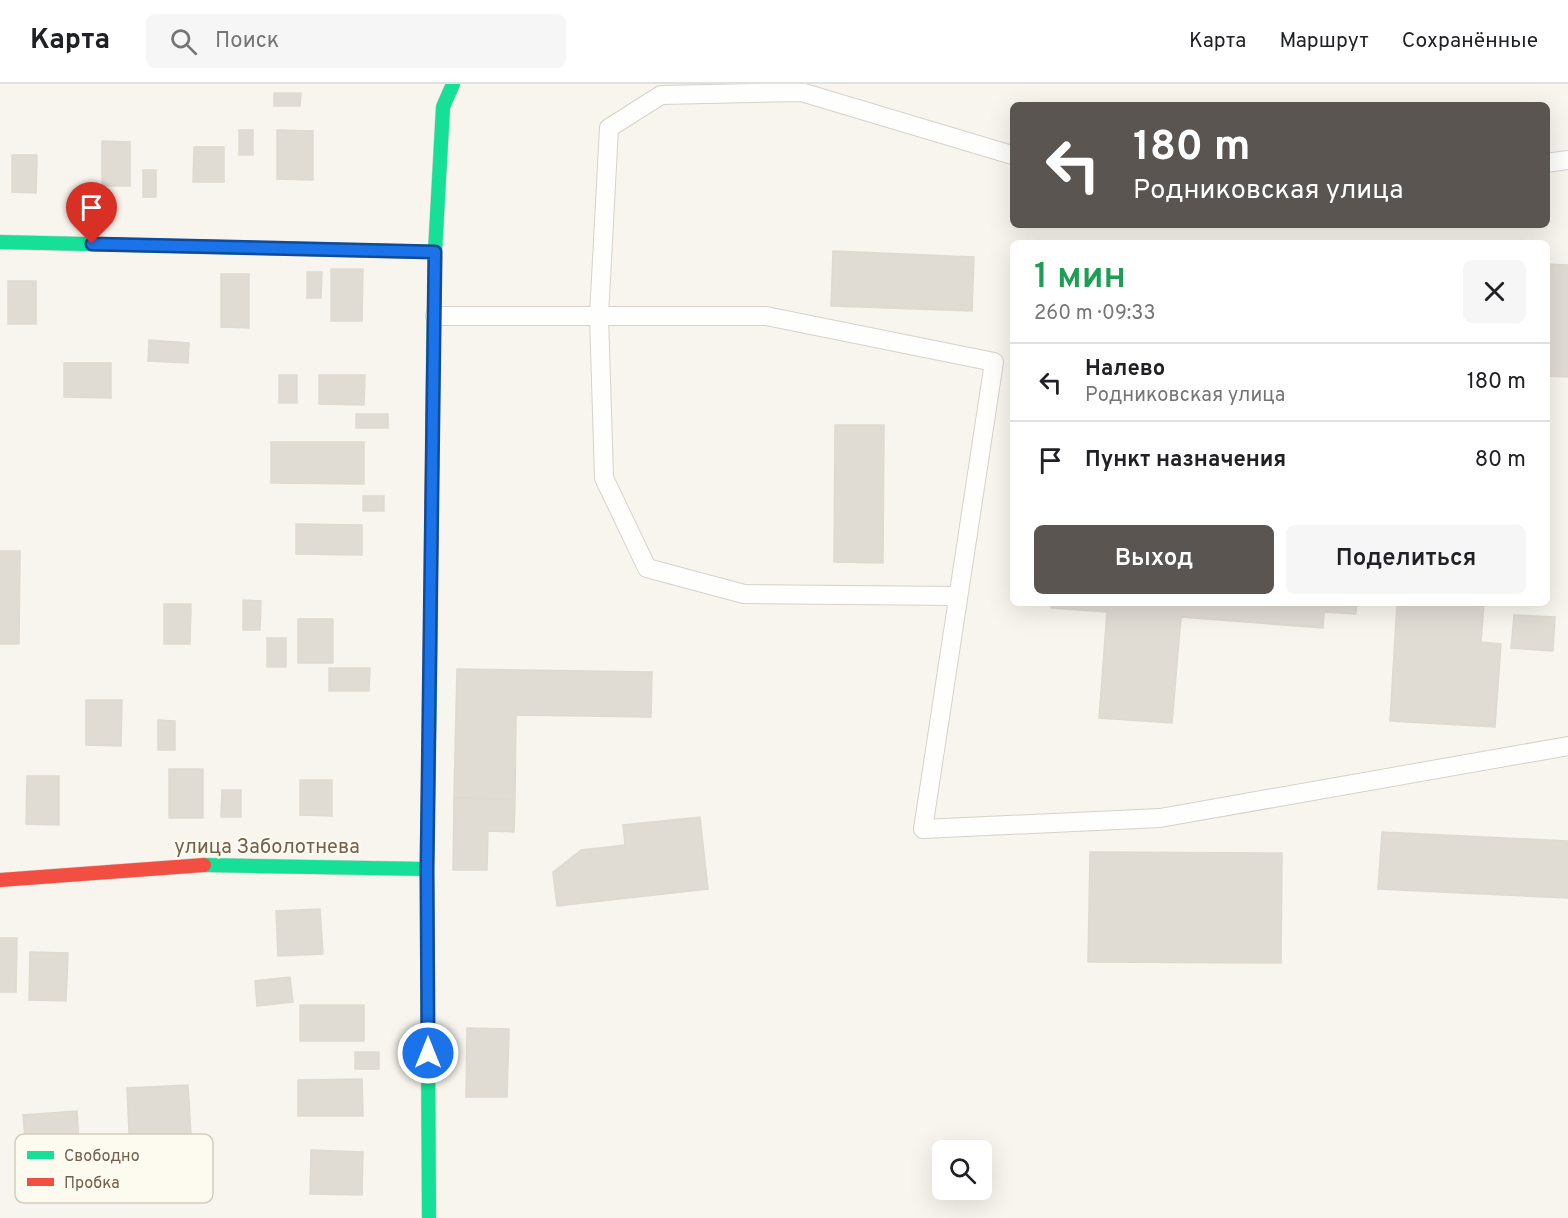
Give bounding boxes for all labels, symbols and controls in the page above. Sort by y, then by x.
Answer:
search box [146,14,566,68]
text: Карта [30,23,110,59]
icon: search [167,25,200,58]
text: Поиск [215,28,279,55]
text: Карта [1189,28,1246,55]
text: Маршрут [1279,28,1369,55]
text: Сохранённые [1402,28,1538,55]
text: 180 m [1133,122,1250,175]
icon: left [1034,126,1112,204]
text: Родниковская улица [1133,174,1404,208]
pin [66,182,117,244]
icon: arrive [75,191,108,224]
text: 1 мин [1034,255,1126,301]
button: close [1463,260,1526,323]
text: 260 m · 09:33 [1034,301,1155,327]
text: Налево [1085,356,1165,383]
icon: left [1034,366,1067,399]
text: 180 m [1467,369,1526,396]
text: Родниковская улица [1085,383,1285,409]
icon: arrive [1034,444,1067,477]
text: Пункт назначения [1085,447,1286,474]
text: 80 m [1475,447,1526,474]
button: Выход [1034,525,1274,594]
button: Поделиться [1286,525,1526,594]
street label: улица Заболотнева [174,835,360,861]
position arrow [396,1021,460,1085]
legend [15,1134,213,1203]
map controls [932,1140,992,1200]
button: search [932,1140,992,1200]
text: Свободно [64,1147,140,1167]
text: Пробка [64,1174,120,1194]

